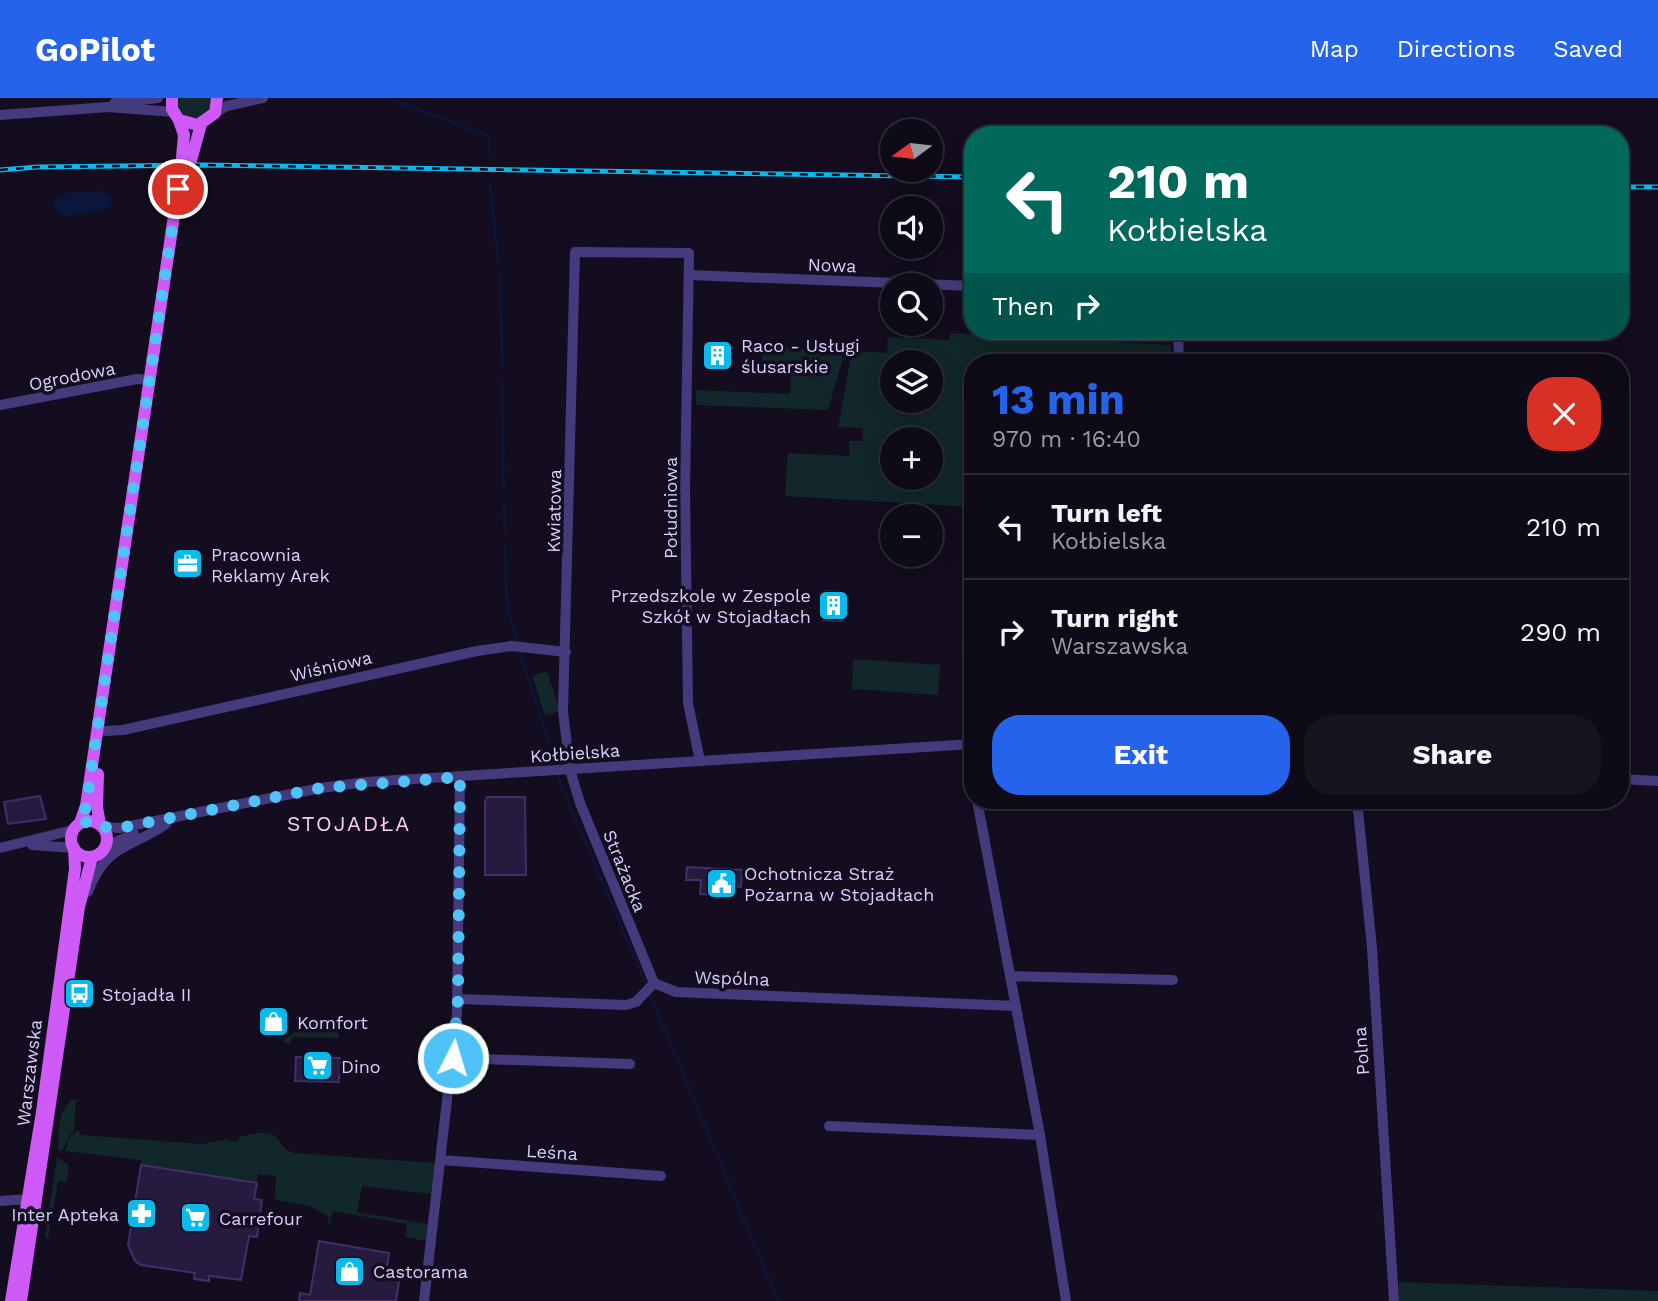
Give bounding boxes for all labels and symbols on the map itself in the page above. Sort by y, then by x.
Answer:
north arrow [880,119,943,182]
pin [148,159,208,219]
street label: Nowa [807,254,857,276]
place label: Raco - Usługi ślusarskie [741,335,860,377]
building icon: Raco - Usługi ślusarskie [701,338,735,372]
street label: Ogrodowa [27,357,117,395]
street label: Południowa [660,457,681,559]
street label: Kwiatowa [543,469,565,553]
place label: Pracownia Reklamy Arek [211,544,330,586]
office icon: Pracownia Reklamy Arek [171,547,205,581]
place label: Przedszkole w Zespole Szkół w Stojadłach [611,585,811,627]
building icon: Przedszkole w Zespole Szkół w Stojadłach [817,588,851,622]
street label: Wiśniowa [288,646,374,686]
street label: Kołbielska [529,739,621,767]
district label: STOJADŁA [287,811,411,836]
street label: Strażacka [599,827,651,915]
place label: Ochotnicza Straż Pożarna w Stojadłach [744,863,934,905]
public building icon: Ochotnicza Straż Pożarna w Stojadłach [704,866,738,900]
street label: Wspólna [694,966,770,990]
bus stop icon: Stojadła II [62,977,96,1011]
place label: Stojadła II [102,984,191,1005]
shop icon: Komfort [257,1005,291,1039]
place label: Komfort [297,1012,368,1033]
street label: Warszawska [12,1018,46,1128]
position arrow [416,1021,490,1095]
street label: Polna [1349,1026,1373,1076]
supermarket icon: Dino [301,1049,335,1083]
place label: Dino [341,1056,381,1077]
street label: Leśna [525,1140,579,1164]
pharmacy icon: Inter Apteka [125,1197,159,1231]
supermarket icon: Carrefour [179,1201,213,1235]
place label: Inter Apteka [11,1204,119,1225]
place label: Carrefour [219,1208,302,1229]
shop icon: Castorama [333,1254,367,1288]
place label: Castorama [373,1261,468,1282]

